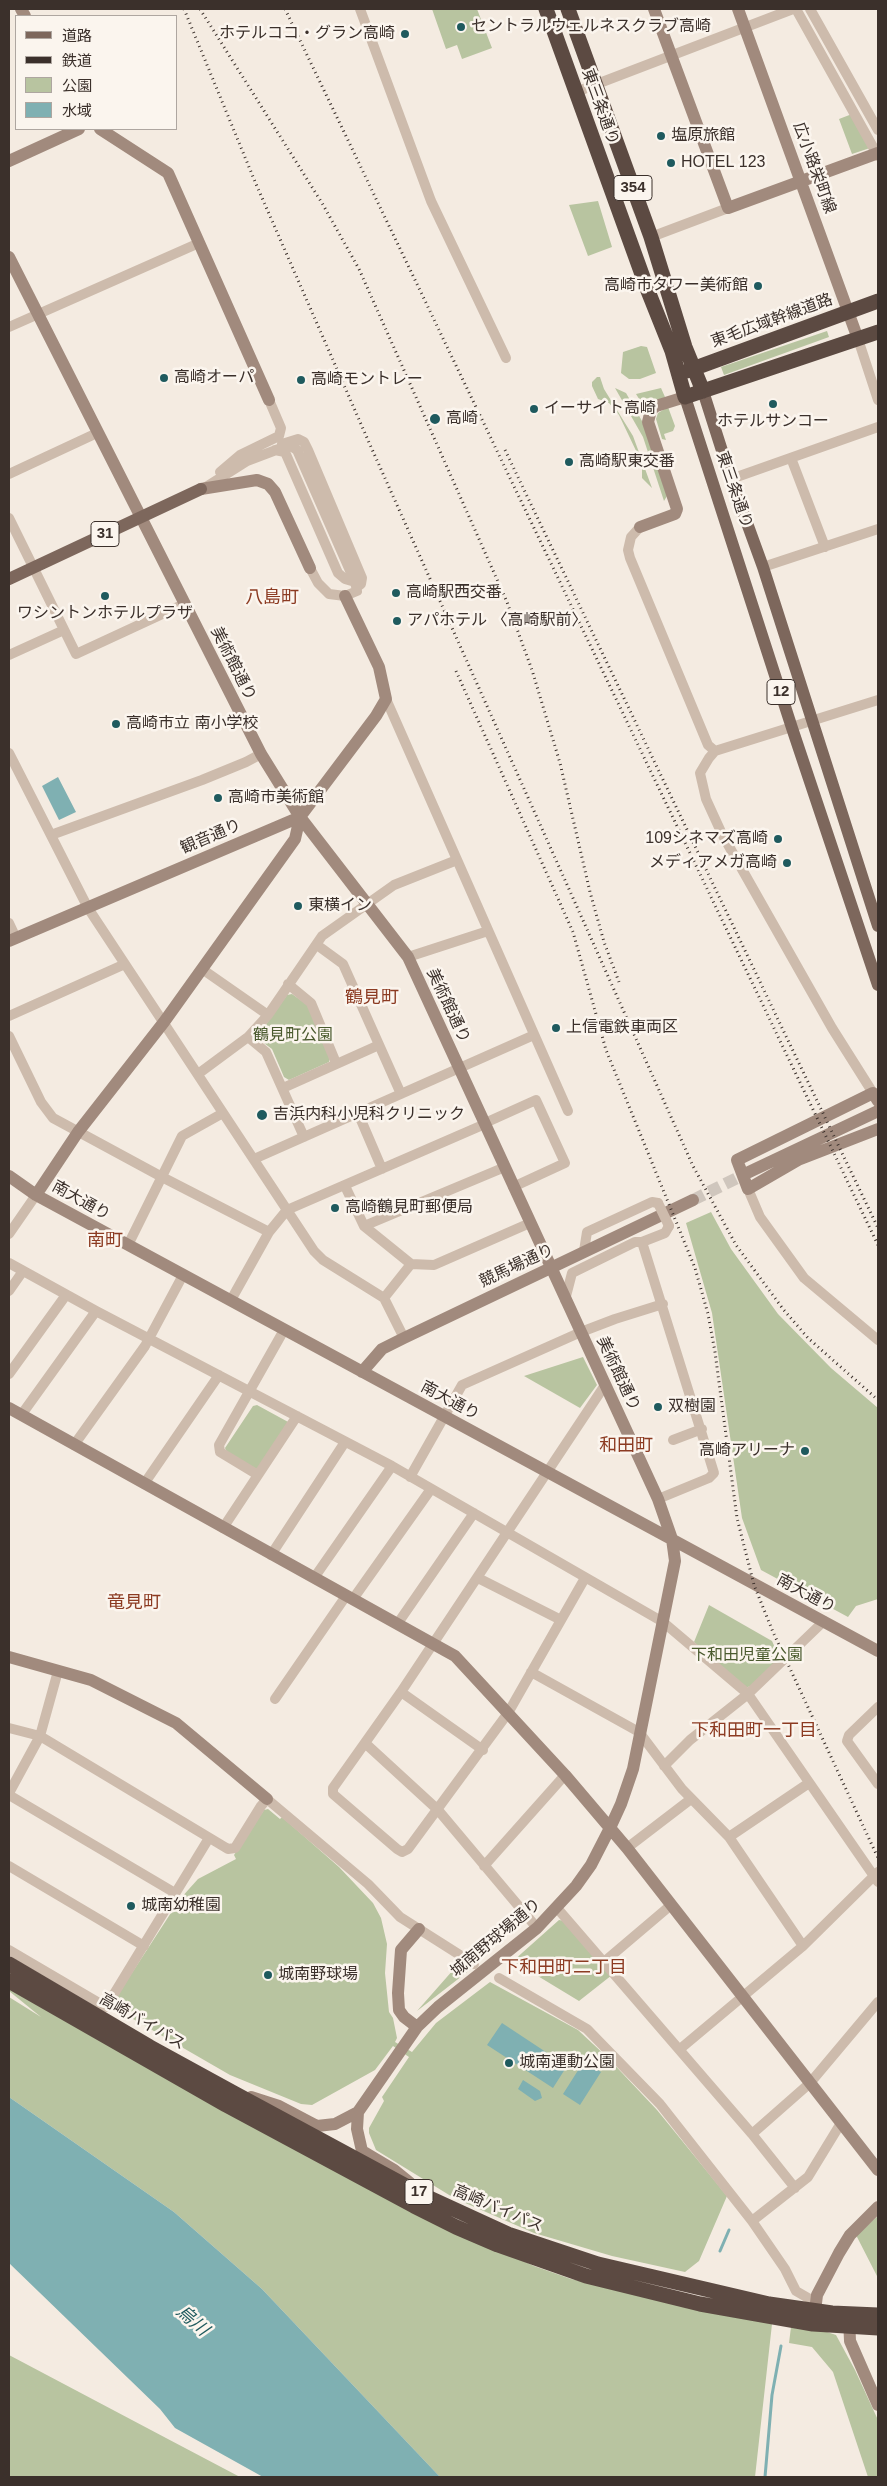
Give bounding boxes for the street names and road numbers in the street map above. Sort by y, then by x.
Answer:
street label: 東三条通り [577,66,623,148]
street label: 広小路栄町線 [789,120,839,216]
road number: 354 [614,176,652,200]
street label: 東毛広域幹線道路 [709,290,835,352]
street label: 東三条通り [712,449,756,531]
road number: 31 [91,522,119,546]
street label: 美術館通り [206,624,260,704]
road number: 12 [767,680,795,704]
street label: 観音通り [178,816,244,858]
street label: 美術館通り [422,966,474,1046]
street label: 南大通り [48,1177,114,1225]
street label: 競馬場通り [477,1240,557,1292]
street label: 美術館通り [592,1334,644,1414]
street label: 南大通り [417,1378,483,1424]
street label: 南大通り [773,1571,839,1617]
street label: 城南野球場通り [447,1895,545,1981]
street label: 高崎バイパス [96,1990,188,2054]
road number: 17 [405,2180,433,2204]
street label: 高崎バイパス [450,2181,546,2237]

